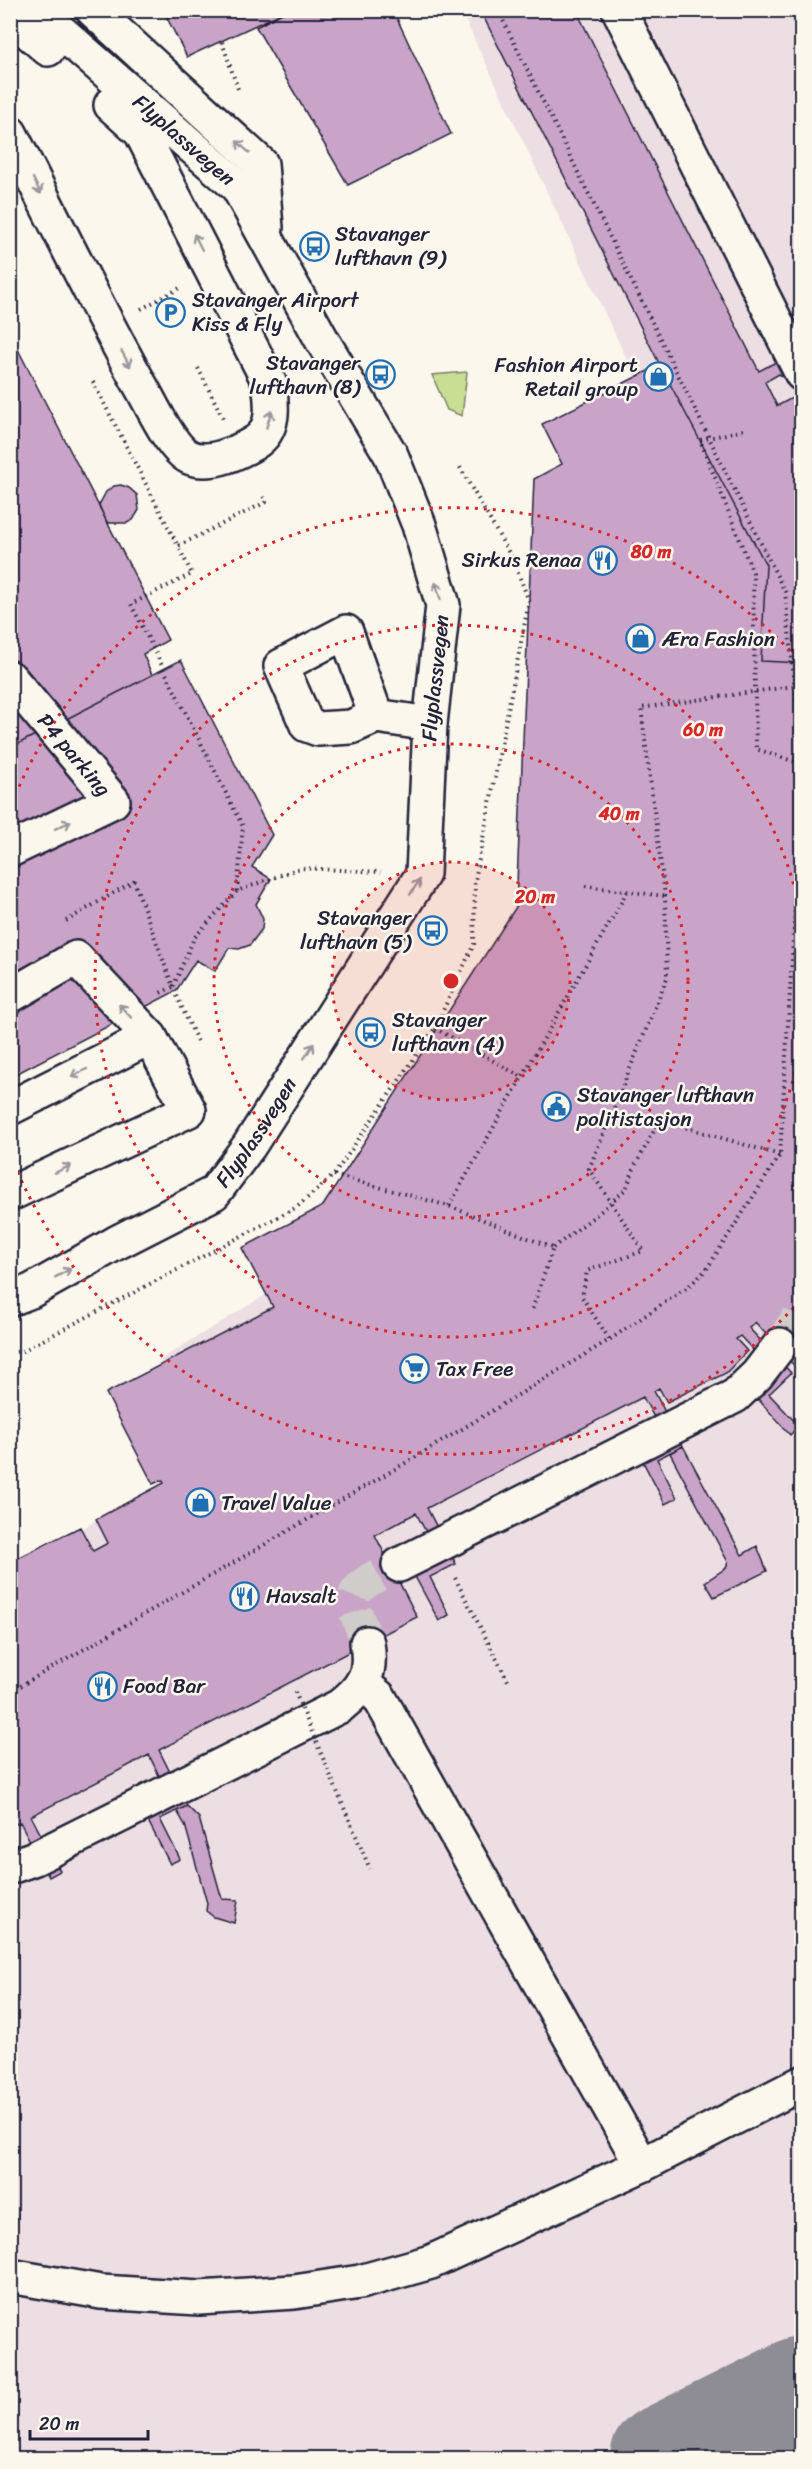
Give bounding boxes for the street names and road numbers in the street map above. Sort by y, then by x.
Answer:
street label: Flyplassvegen [124,84,244,196]
street label: Flyplassvegen [410,613,461,742]
street label: P4 parking [27,704,121,806]
street label: Flyplassvegen [205,1069,307,1196]

